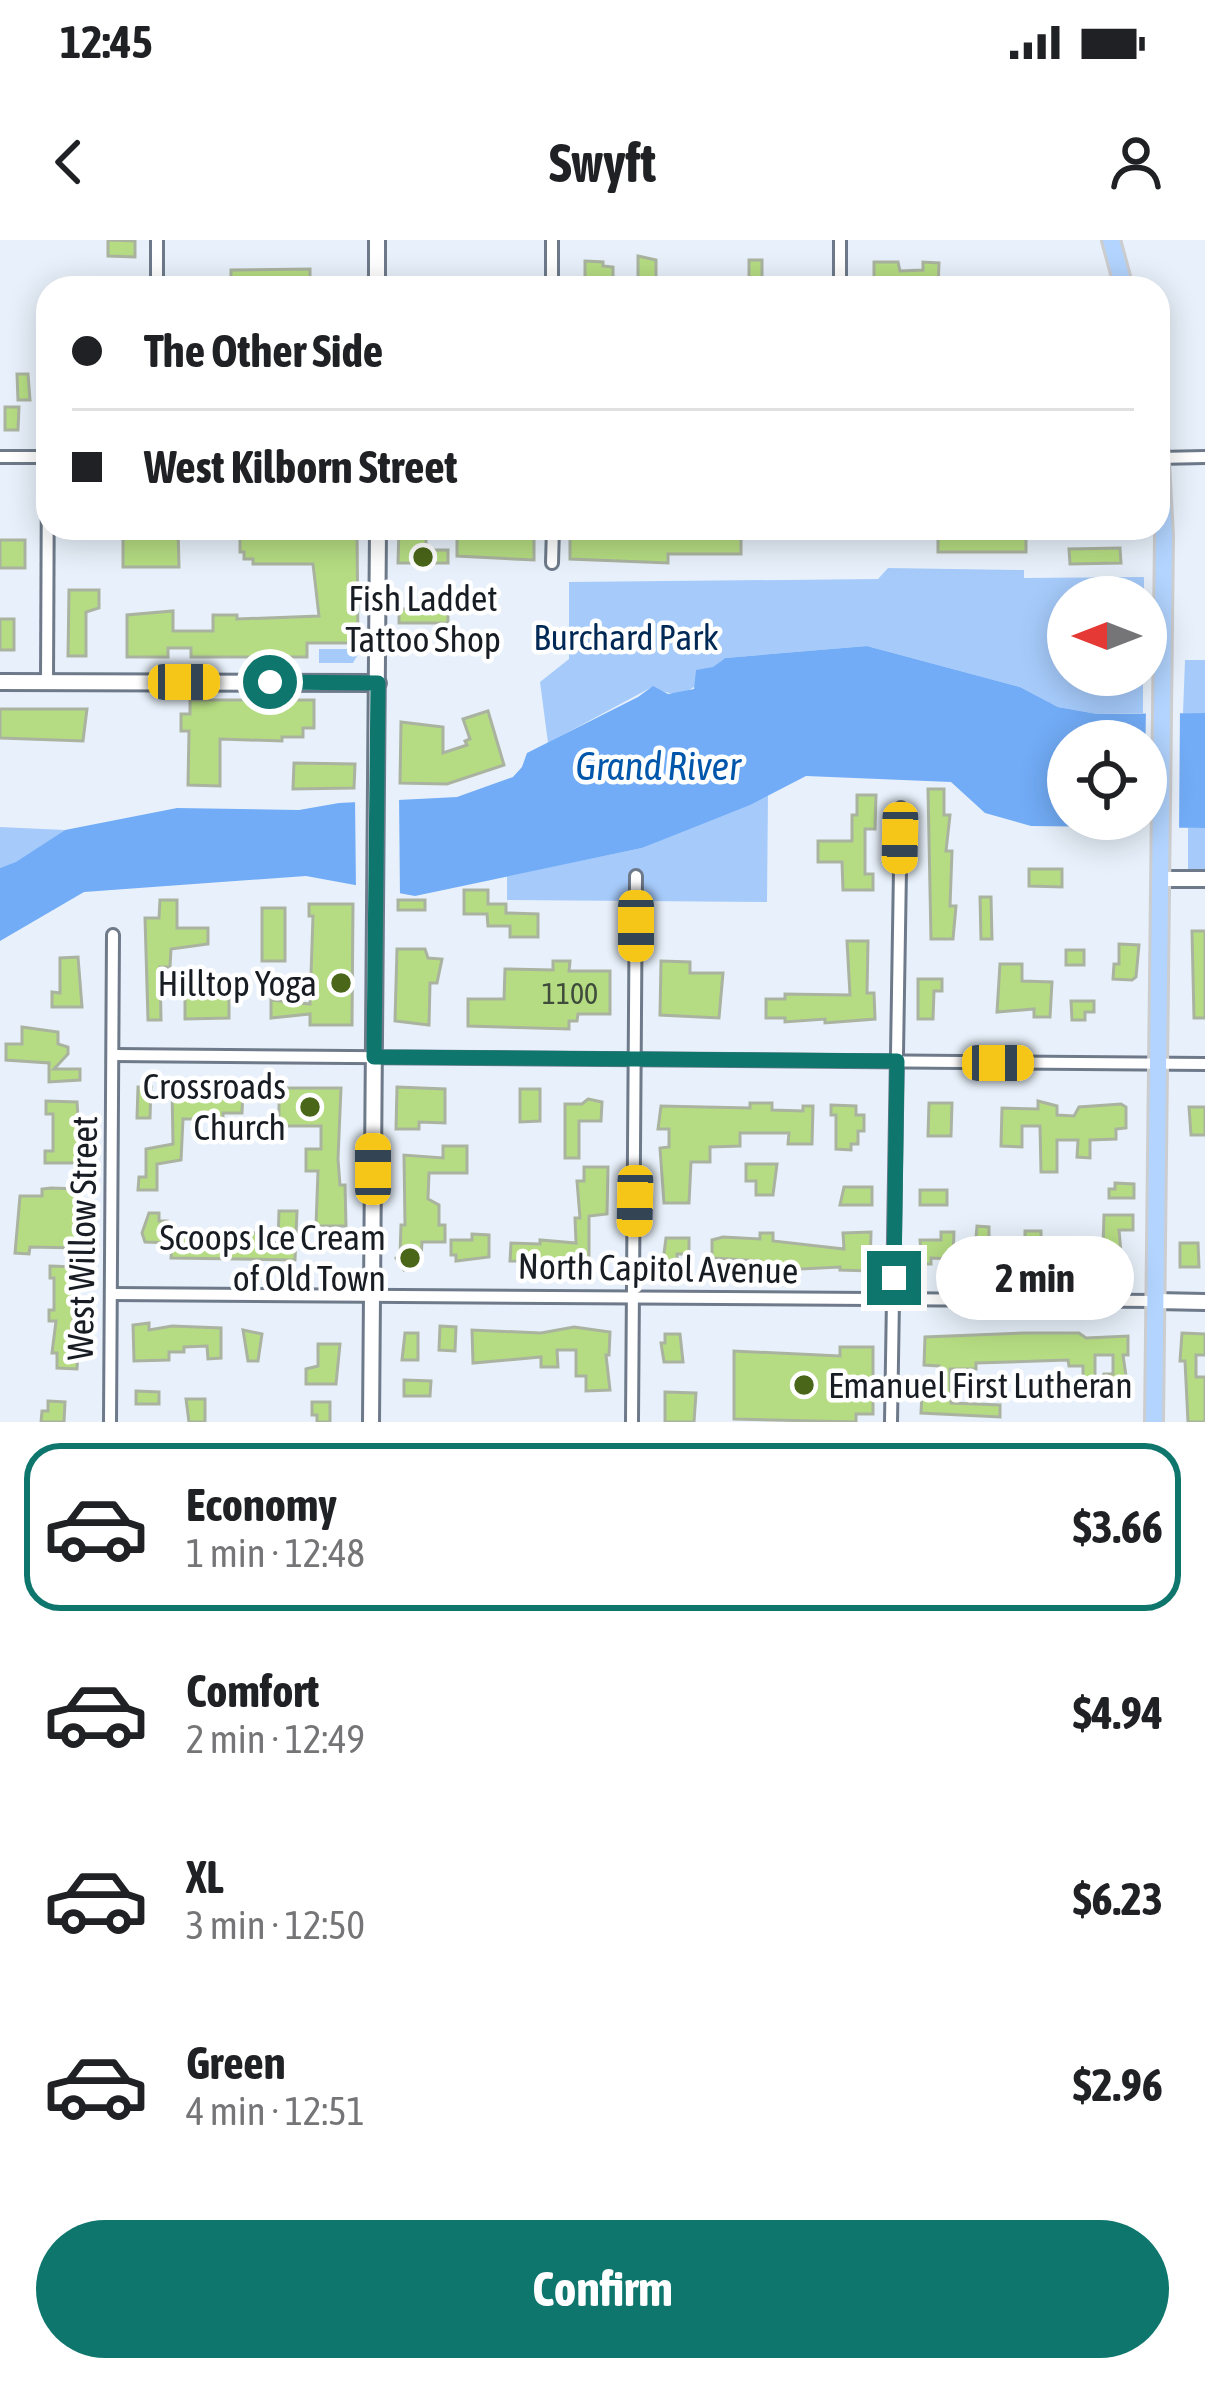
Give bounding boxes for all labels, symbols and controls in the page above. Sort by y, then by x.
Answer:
text: 12:45 [60,16,153,68]
icon: back [36,129,102,195]
icon: person [1103,129,1169,195]
text: Swyft [549,132,656,193]
text: The Other Side [144,325,383,377]
text: West Kilborn Street [144,441,458,493]
marker: Fish Laddet Tattoo Shop [410,544,436,570]
north arrow [1047,576,1167,696]
map controls [1047,576,1167,840]
place label: Fish Laddet Tattoo Shop [345,577,501,660]
park label: Burchard Park [533,616,719,658]
route start [243,655,297,709]
car [148,664,220,700]
button: locate [1047,720,1167,840]
water label: Grand River [575,744,742,788]
car [881,802,919,874]
car [618,890,654,962]
place label: Hilltop Yoga [158,962,317,1004]
marker: Hilltop Yoga [328,970,354,996]
house number: 1100 [542,976,598,1010]
car [962,1045,1034,1081]
place label: Crossroads Church [143,1065,286,1148]
marker: Crossroads Church [297,1094,323,1120]
street label: West Willow Street [59,1115,105,1361]
car [355,1133,391,1205]
car [616,1165,654,1237]
place label: Scoops Ice Cream of Old Town [159,1216,386,1299]
callout: 2 min [936,1236,1134,1320]
marker: Scoops Ice Cream of Old Town [397,1245,423,1271]
street label: North Capitol Avenue [517,1245,799,1291]
route end [867,1251,921,1305]
text: 2 min [995,1256,1075,1300]
place label: Emanuel First Lutheran [828,1364,1133,1406]
marker: Emanuel First Lutheran [791,1372,817,1398]
icon: car [42,1473,150,1581]
text: Economy [186,1479,337,1531]
text: $3.66 [1073,1501,1163,1553]
text: 1 min · 12:48 [186,1531,365,1575]
icon: car [42,1659,150,1767]
text: Comfort [186,1665,319,1717]
text: $4.94 [1073,1687,1163,1739]
text: 2 min · 12:49 [186,1717,365,1761]
icon: car [42,1845,150,1953]
text: XL [186,1851,224,1903]
text: $6.23 [1073,1873,1163,1925]
text: 3 min · 12:50 [186,1903,365,1947]
icon: car [42,2031,150,2139]
text: Green [186,2037,286,2089]
text: $2.96 [1073,2059,1163,2111]
text: 4 min · 12:51 [186,2089,365,2133]
button: Confirm [36,2220,1169,2358]

